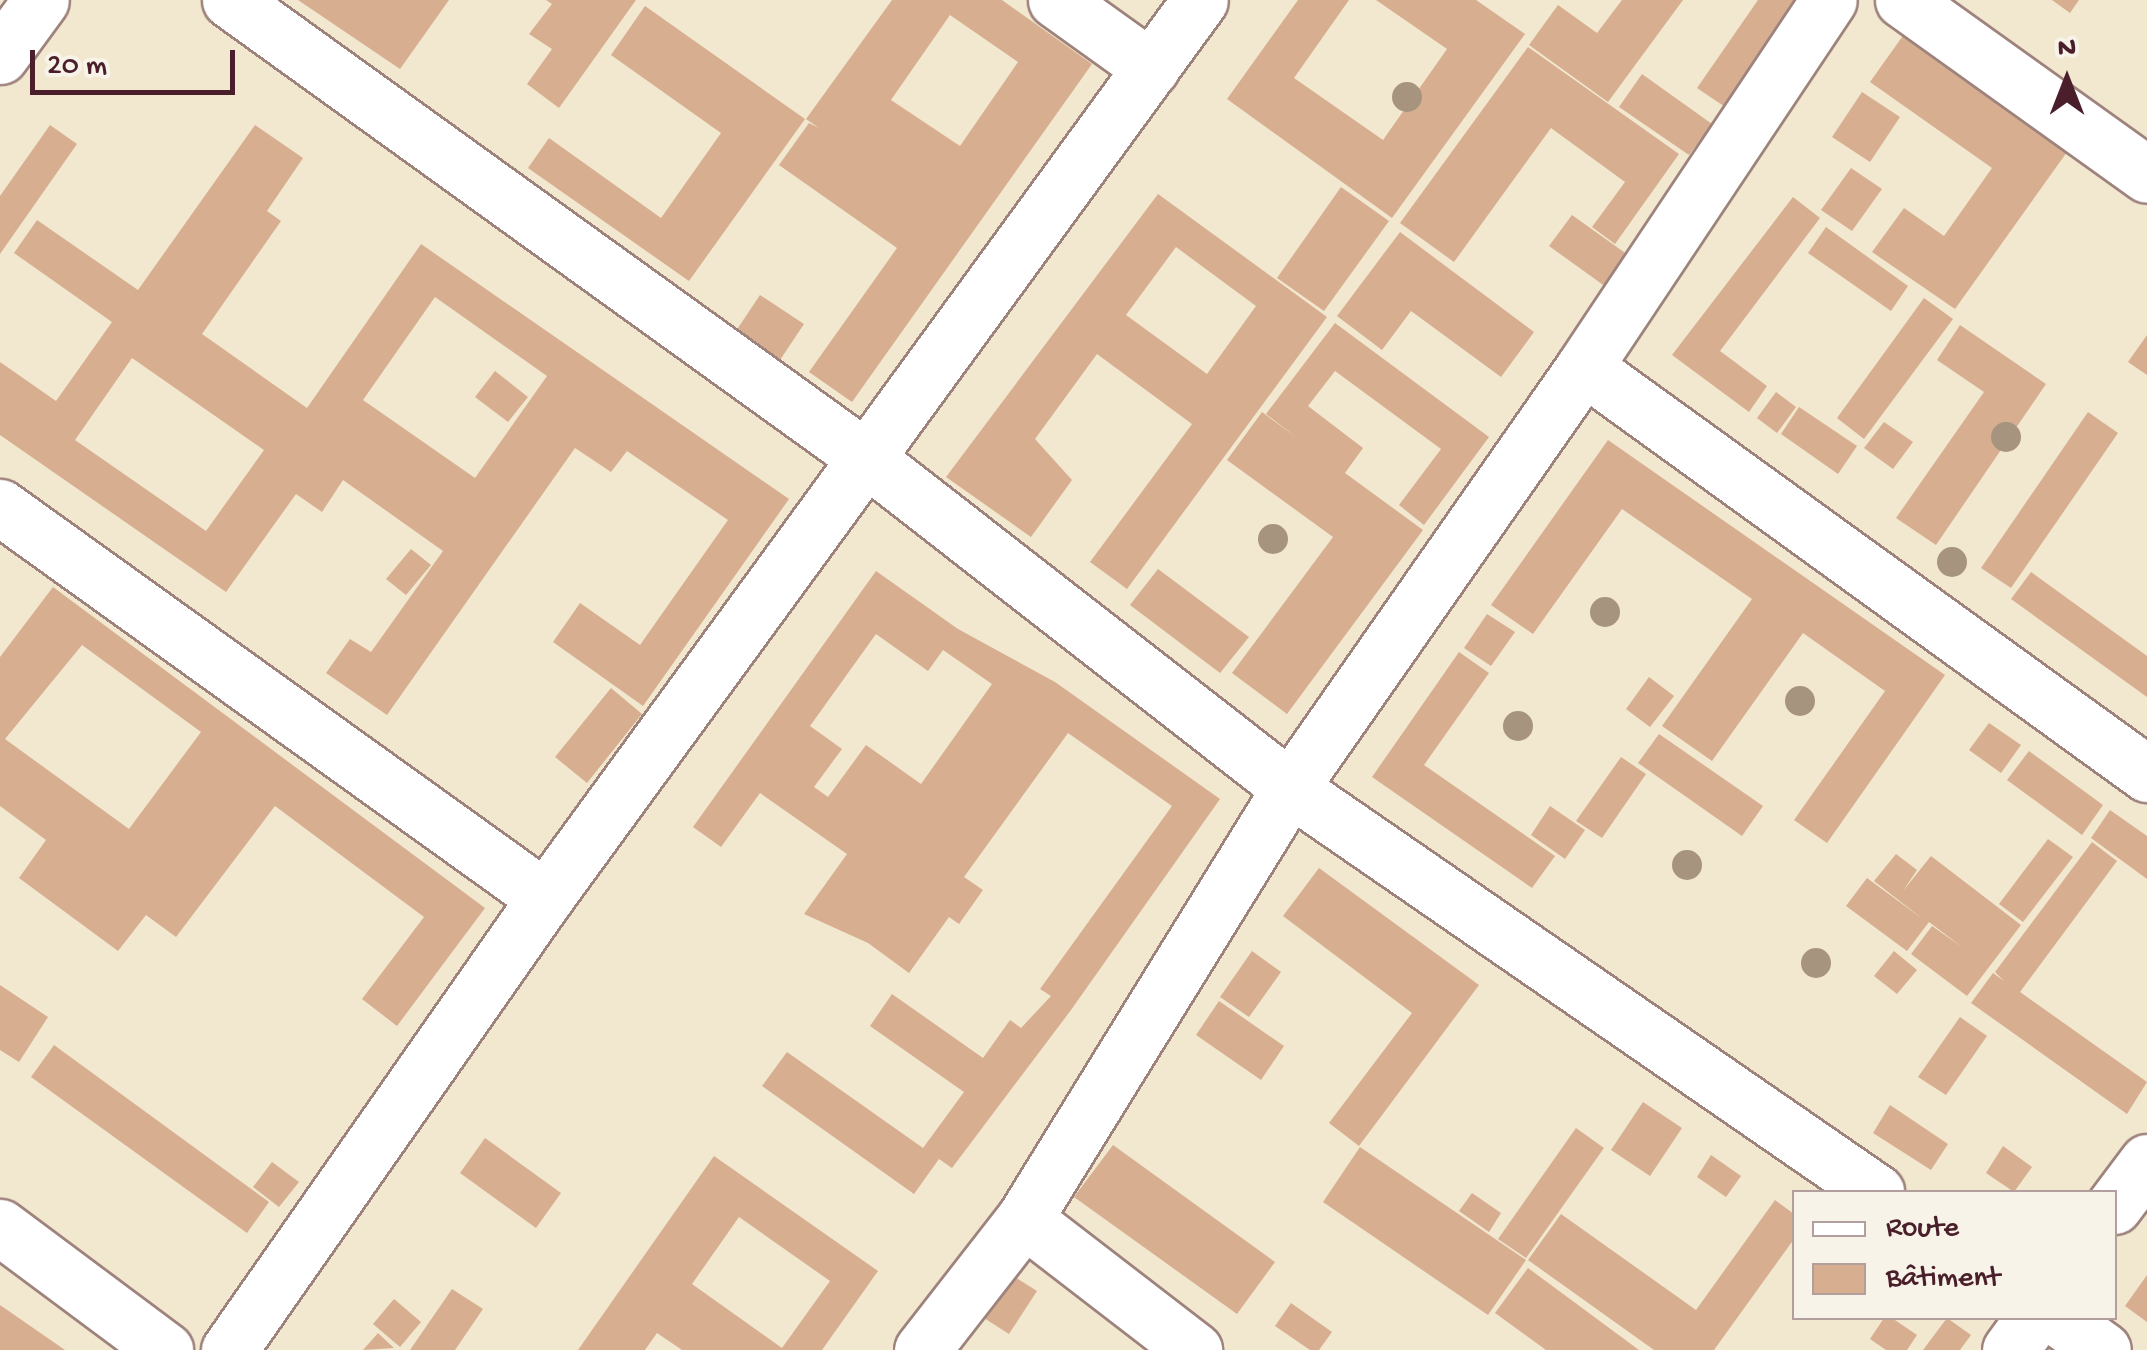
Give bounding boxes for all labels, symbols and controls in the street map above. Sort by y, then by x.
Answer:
scale bar [35,30,240,92]
north arrow [2017,30,2117,130]
text: N [2058,33,2076,66]
text: 20 m [47,50,107,85]
legend [1792,1190,2117,1320]
text: Route [1886,1212,1959,1247]
text: Bâtiment [1886,1262,2000,1297]

